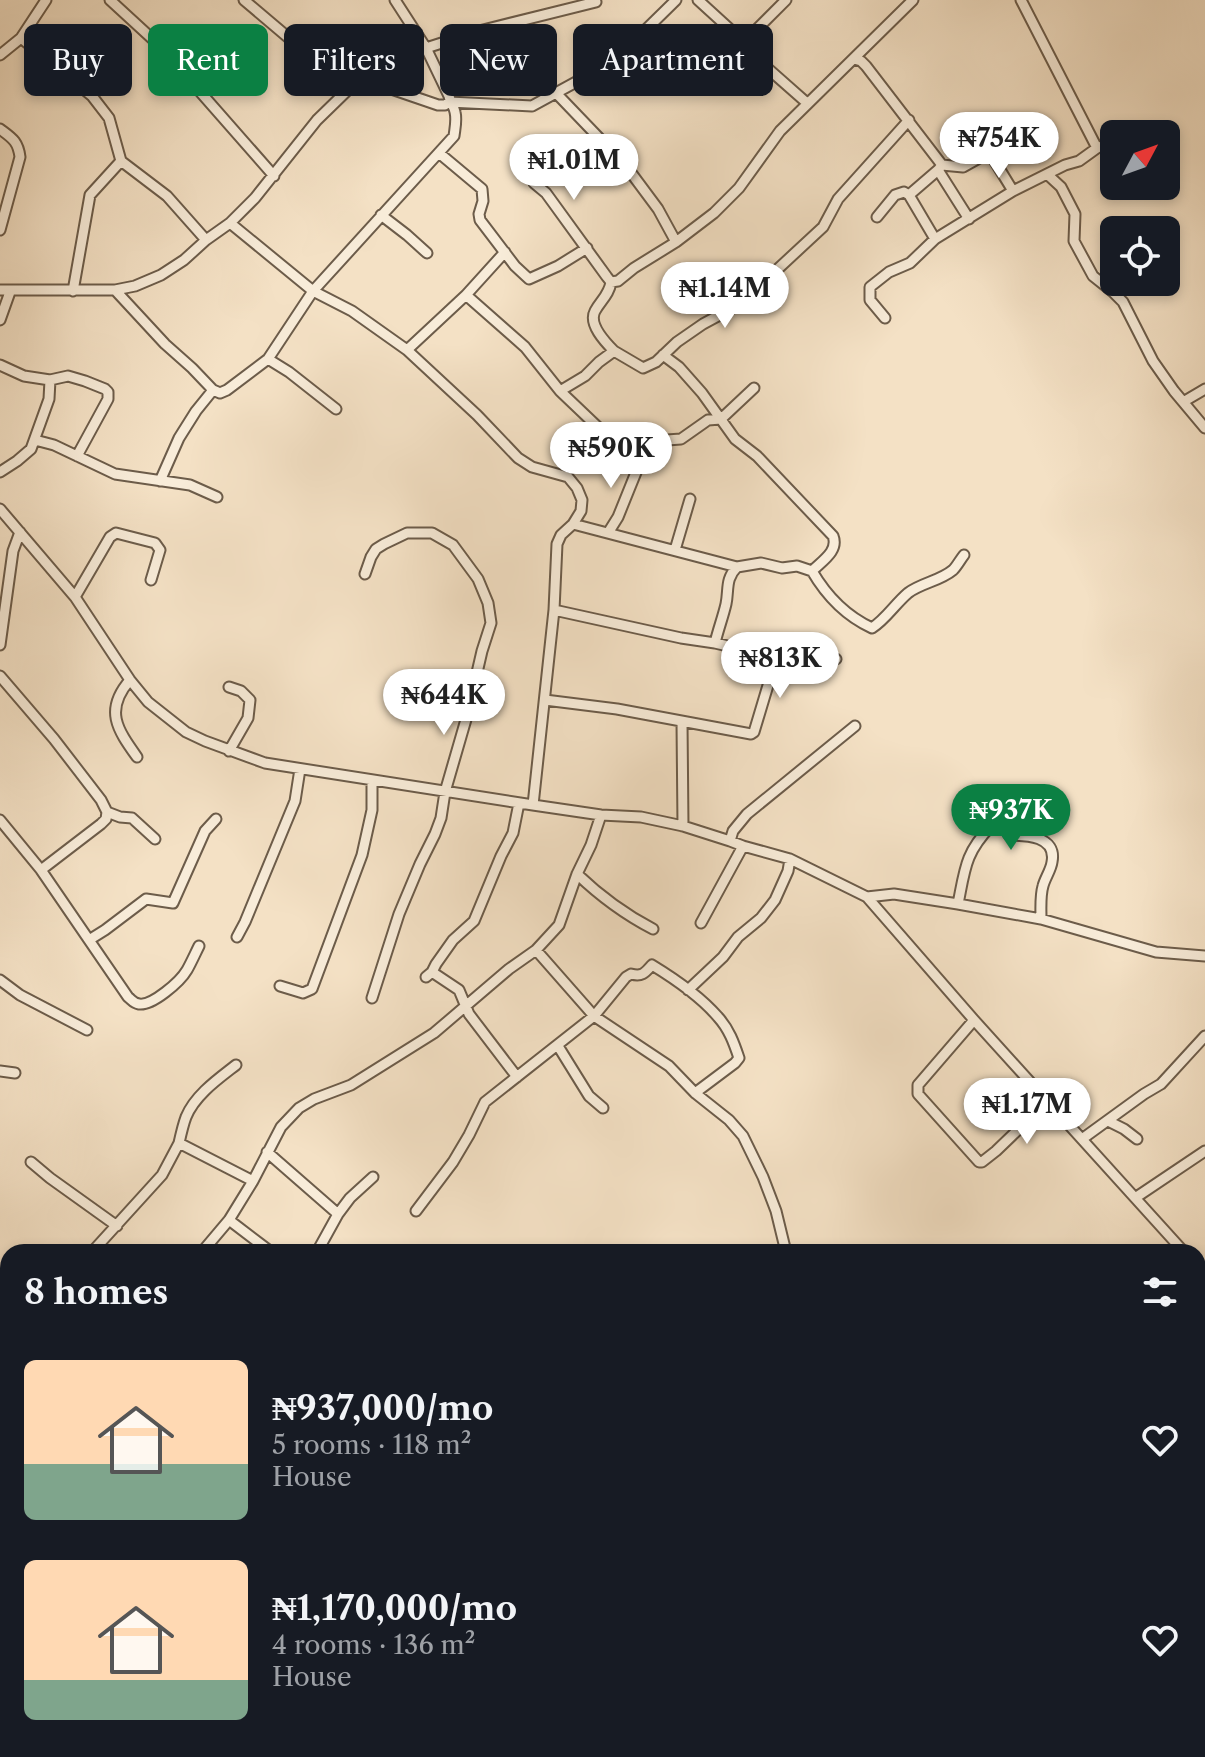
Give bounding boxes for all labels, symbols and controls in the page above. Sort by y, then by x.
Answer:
chip: Buy [24,24,132,96]
chip: Rent [148,24,268,96]
chip: Filters [284,24,424,96]
chip: New [440,24,557,96]
chip: Apartment [573,24,773,96]
pin: ₦754K [943,112,1055,180]
north arrow [1100,120,1180,200]
map controls [1100,120,1180,296]
text: ₦754K [958,122,1040,154]
pin: ₦1.01M [509,134,639,202]
text: ₦1.01M [527,144,621,176]
button: locate [1100,216,1180,296]
pin: ₦1.14M [660,262,790,330]
text: ₦1.14M [679,272,771,304]
pin: ₦590K [555,422,667,490]
text: ₦590K [568,432,654,464]
pin: ₦813K [724,632,836,700]
text: ₦813K [739,642,821,674]
pin: ₦644K [388,669,500,737]
text: ₦644K [401,679,487,711]
pin: ₦937K [955,784,1067,852]
text: ₦937K [969,794,1053,826]
pin: ₦1.17M [962,1078,1092,1146]
text: ₦1.17M [982,1088,1072,1120]
icon: filters [1138,1270,1182,1314]
text: 8 homes [24,1271,168,1313]
text: ₦937,000/mo [272,1387,493,1429]
icon: home [88,1392,184,1488]
icon: heart [1138,1418,1182,1462]
text: 5 rooms · 118 m² [272,1429,471,1461]
text: House [272,1461,352,1493]
text: ₦1,170,000/mo [272,1587,517,1629]
icon: home [88,1592,184,1688]
icon: heart [1138,1618,1182,1662]
text: 4 rooms · 136 m² [272,1629,475,1661]
text: House [272,1661,352,1693]

